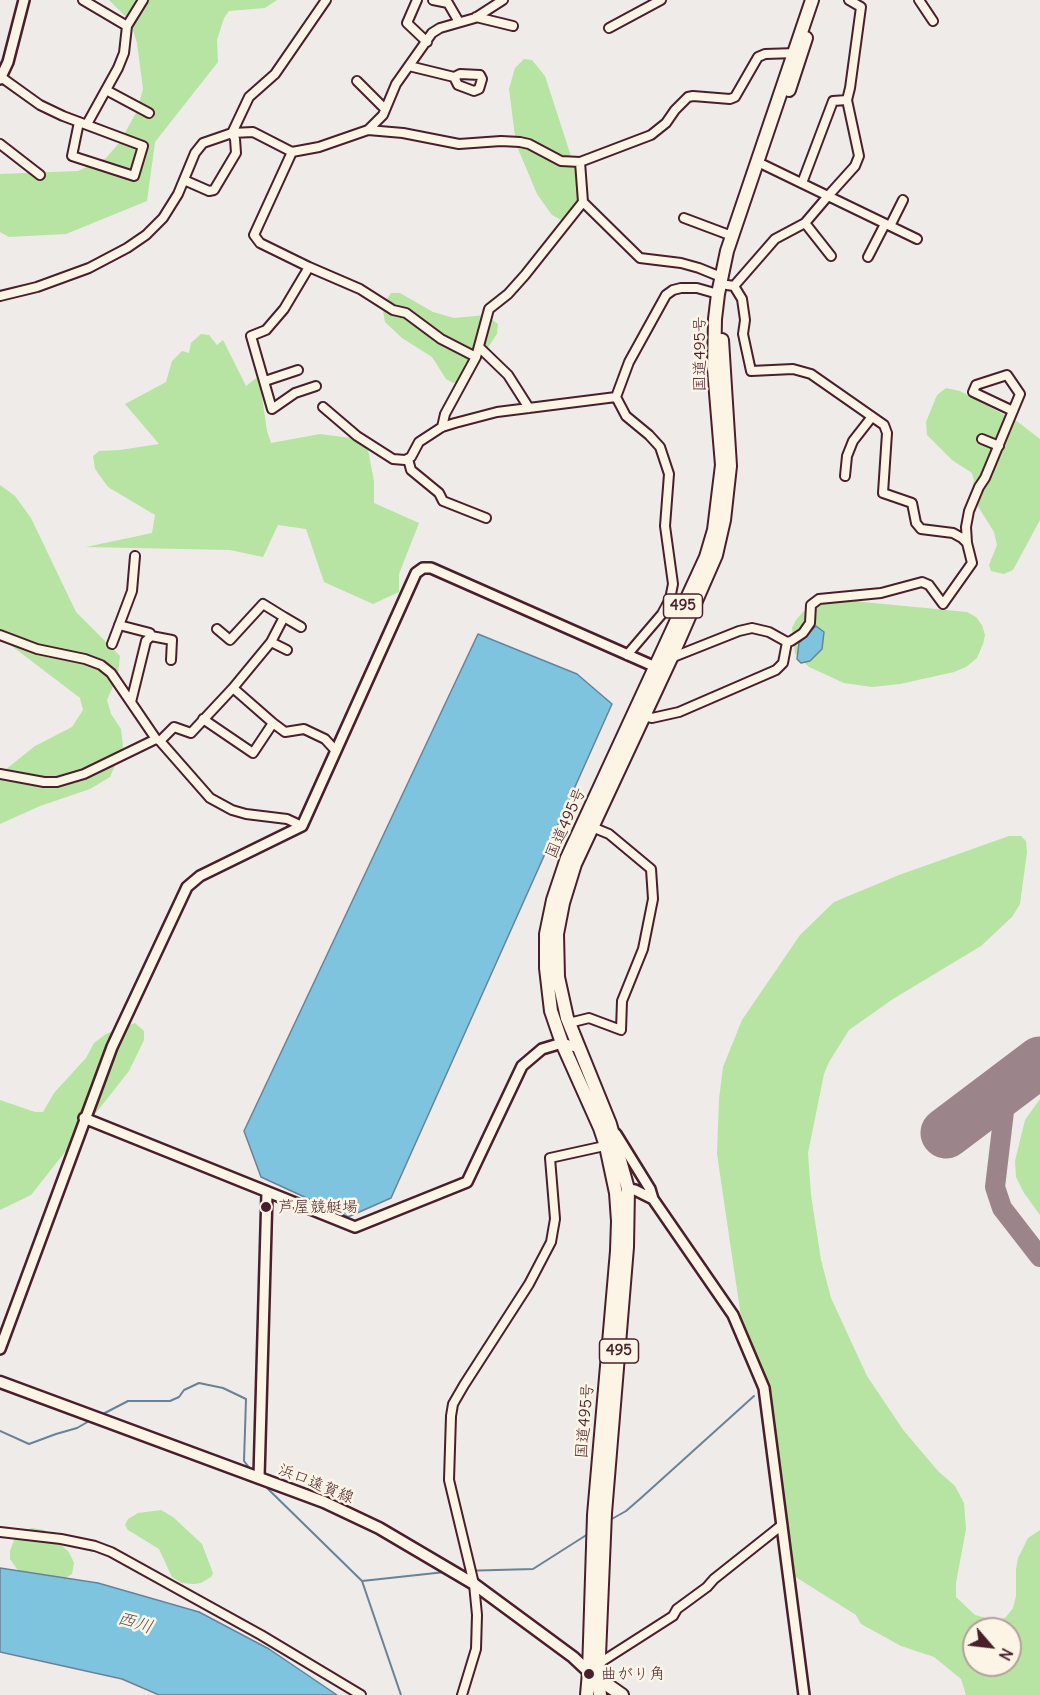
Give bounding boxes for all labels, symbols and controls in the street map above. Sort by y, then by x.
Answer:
street label: 国道495号 [690,316,710,392]
road number: 495 [664,594,702,618]
street label: 国道495号 [542,785,590,861]
place label: 芦屋競艇場 [278,1197,358,1217]
marker: 芦屋競艇場 [259,1200,273,1214]
road number: 495 [600,1339,638,1363]
street label: 国道495号 [572,1382,598,1460]
street label: 浜口遠賀線 [275,1460,357,1508]
water label: 西川 [115,1607,155,1639]
north arrow [962,1617,1022,1677]
text: N [995,1645,1018,1664]
place label: 曲がり角 [601,1664,665,1684]
marker: 曲がり角 [582,1667,596,1681]

